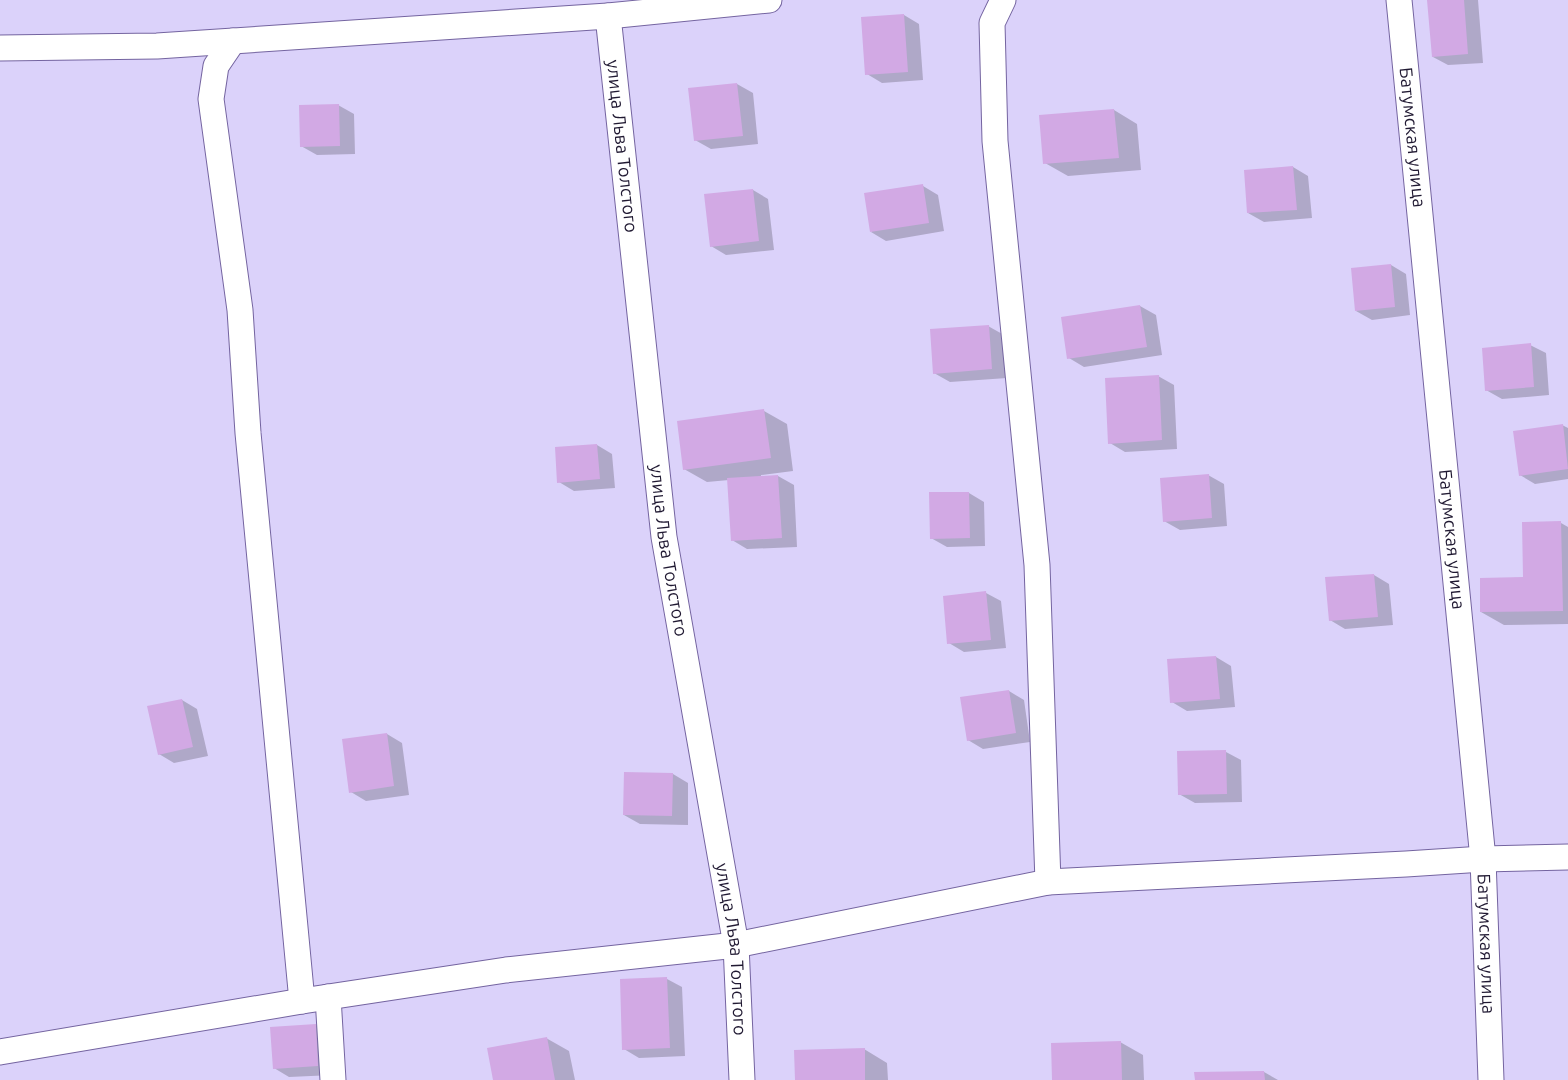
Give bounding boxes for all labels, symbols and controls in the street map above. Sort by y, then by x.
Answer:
street label: улица Льва Толстого [604,59,642,234]
street label: Батумская улица [1397,66,1430,208]
street label: улица Льва Толстого [647,463,692,638]
street label: Батумская улица [1436,468,1470,610]
street label: улица Льва Толстого [713,861,751,1036]
street label: Батумская улица [1475,873,1500,1014]

